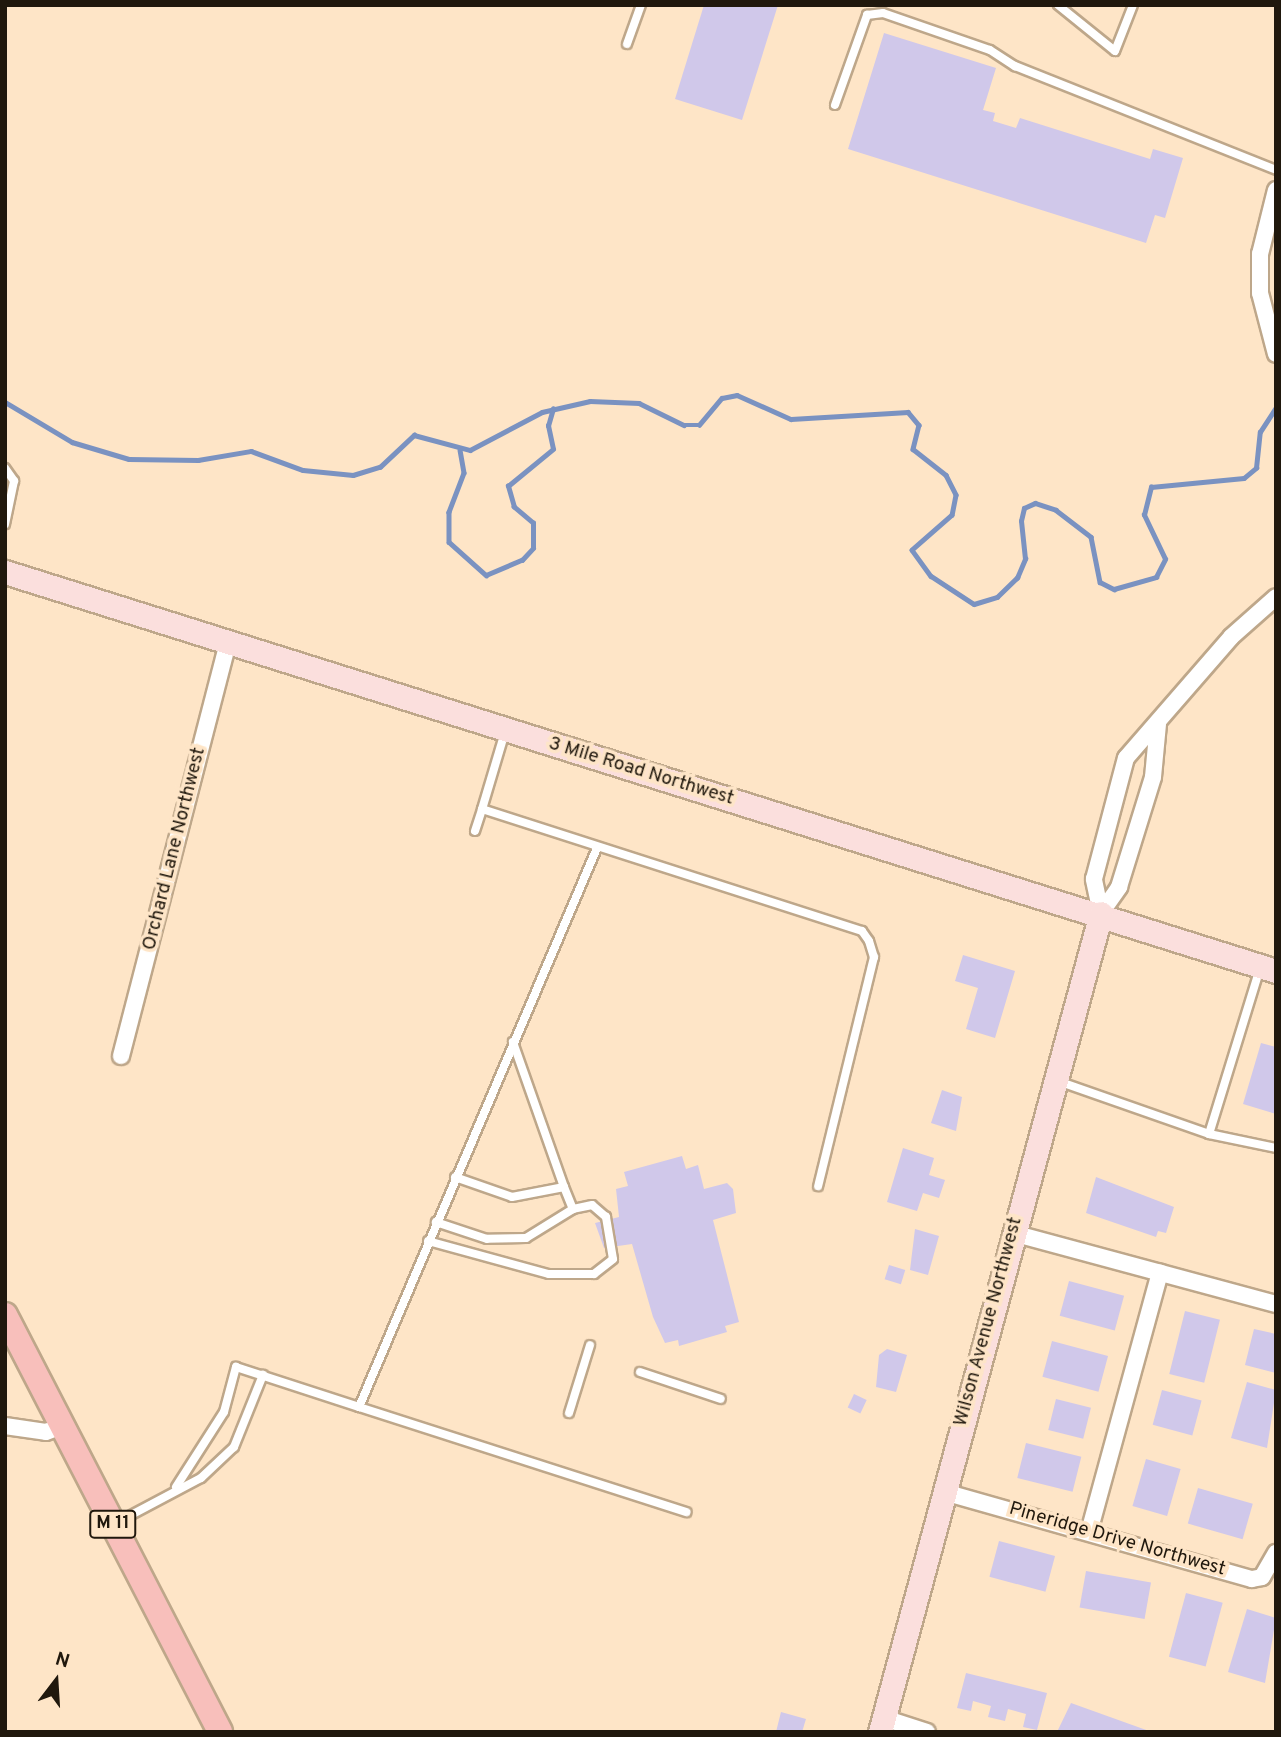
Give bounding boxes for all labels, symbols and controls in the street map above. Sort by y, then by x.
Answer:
street label: 3 Mile Road Northwest [546,733,736,811]
street label: Orchard Lane Northwest [139,745,211,953]
street label: Wilson Avenue Northwest [950,1215,1028,1429]
street label: Pineridge Drive Northwest [1006,1498,1228,1582]
road number: M 11 [88,1510,138,1539]
north arrow [21,1646,91,1716]
text: N [52,1647,72,1674]

